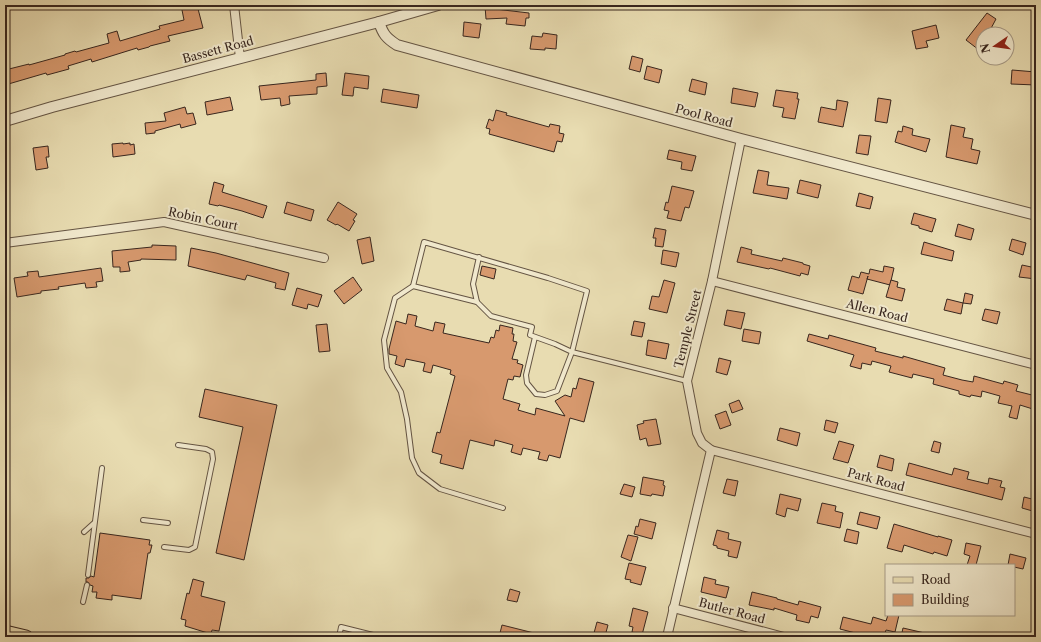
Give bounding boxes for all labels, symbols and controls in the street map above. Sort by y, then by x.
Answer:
north arrow [975,26,1015,66]
street label: Bassett Road [181,33,256,66]
text: N [977,42,993,54]
street label: Pool Road [674,101,735,131]
street label: Robin Court [167,204,240,233]
street label: Temple Street [670,287,705,370]
street label: Allen Road [844,295,910,326]
street label: Park Road [846,465,907,495]
legend [885,564,1015,616]
text: Road [921,572,951,587]
text: Building [921,592,969,607]
street label: Butler Road [697,594,768,627]

